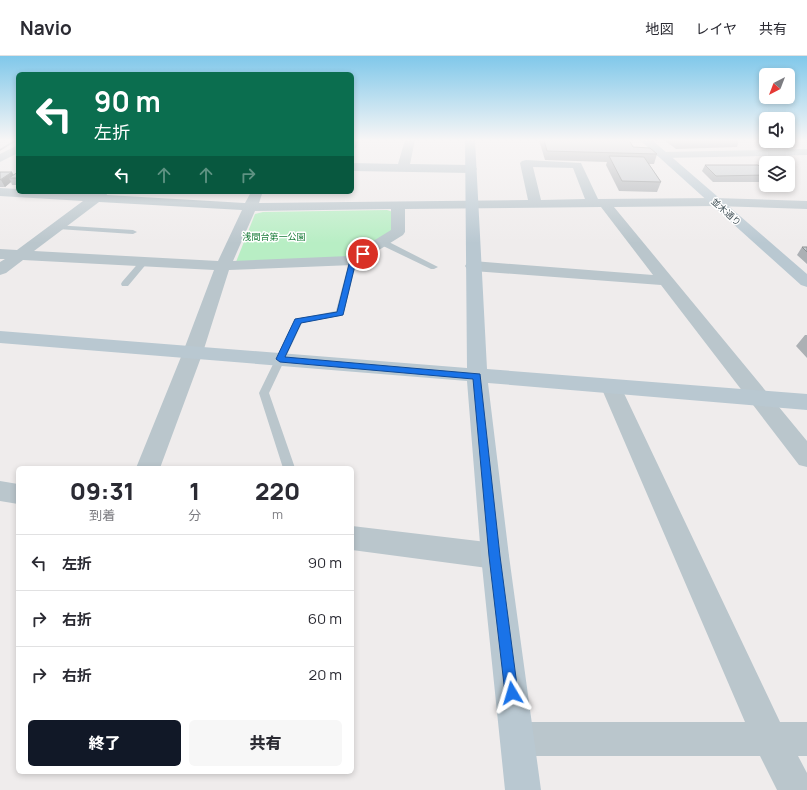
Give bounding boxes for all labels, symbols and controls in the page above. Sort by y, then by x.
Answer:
text: Navio [20,15,72,41]
text: 地図 [645,19,673,38]
text: レイヤ [695,19,737,38]
text: 共有 [759,19,787,38]
north arrow [759,68,795,104]
map controls [759,68,795,192]
text: 90 m [94,82,161,120]
icon: left [28,88,80,140]
button: sound [759,112,795,148]
text: 左折 [94,120,130,144]
button: layers [759,156,795,192]
icon: left [111,164,133,186]
icon: ahead [153,164,175,186]
icon: ahead [195,164,217,186]
icon: right [237,164,259,186]
street label: 並木通り [708,195,744,228]
park label: 浅間台第一公園 [242,230,306,243]
pin [346,237,380,271]
icon: arrive [352,243,374,265]
text: 09:31 [70,474,135,507]
text: 1 [189,474,200,507]
text: 220 [255,474,300,507]
text: m [272,505,283,523]
text: 到着 [89,506,115,524]
text: 分 [188,506,201,524]
icon: left [28,552,50,574]
text: 90 m [308,552,342,573]
text: 左折 [62,553,92,574]
icon: right [28,608,50,630]
text: 60 m [308,608,342,629]
text: 右折 [62,609,92,630]
icon: right [28,664,50,686]
text: 20 m [309,664,342,685]
text: 右折 [62,665,92,686]
position arrow [491,672,533,714]
button: 終了 [28,720,181,766]
button: 共有 [189,720,342,766]

